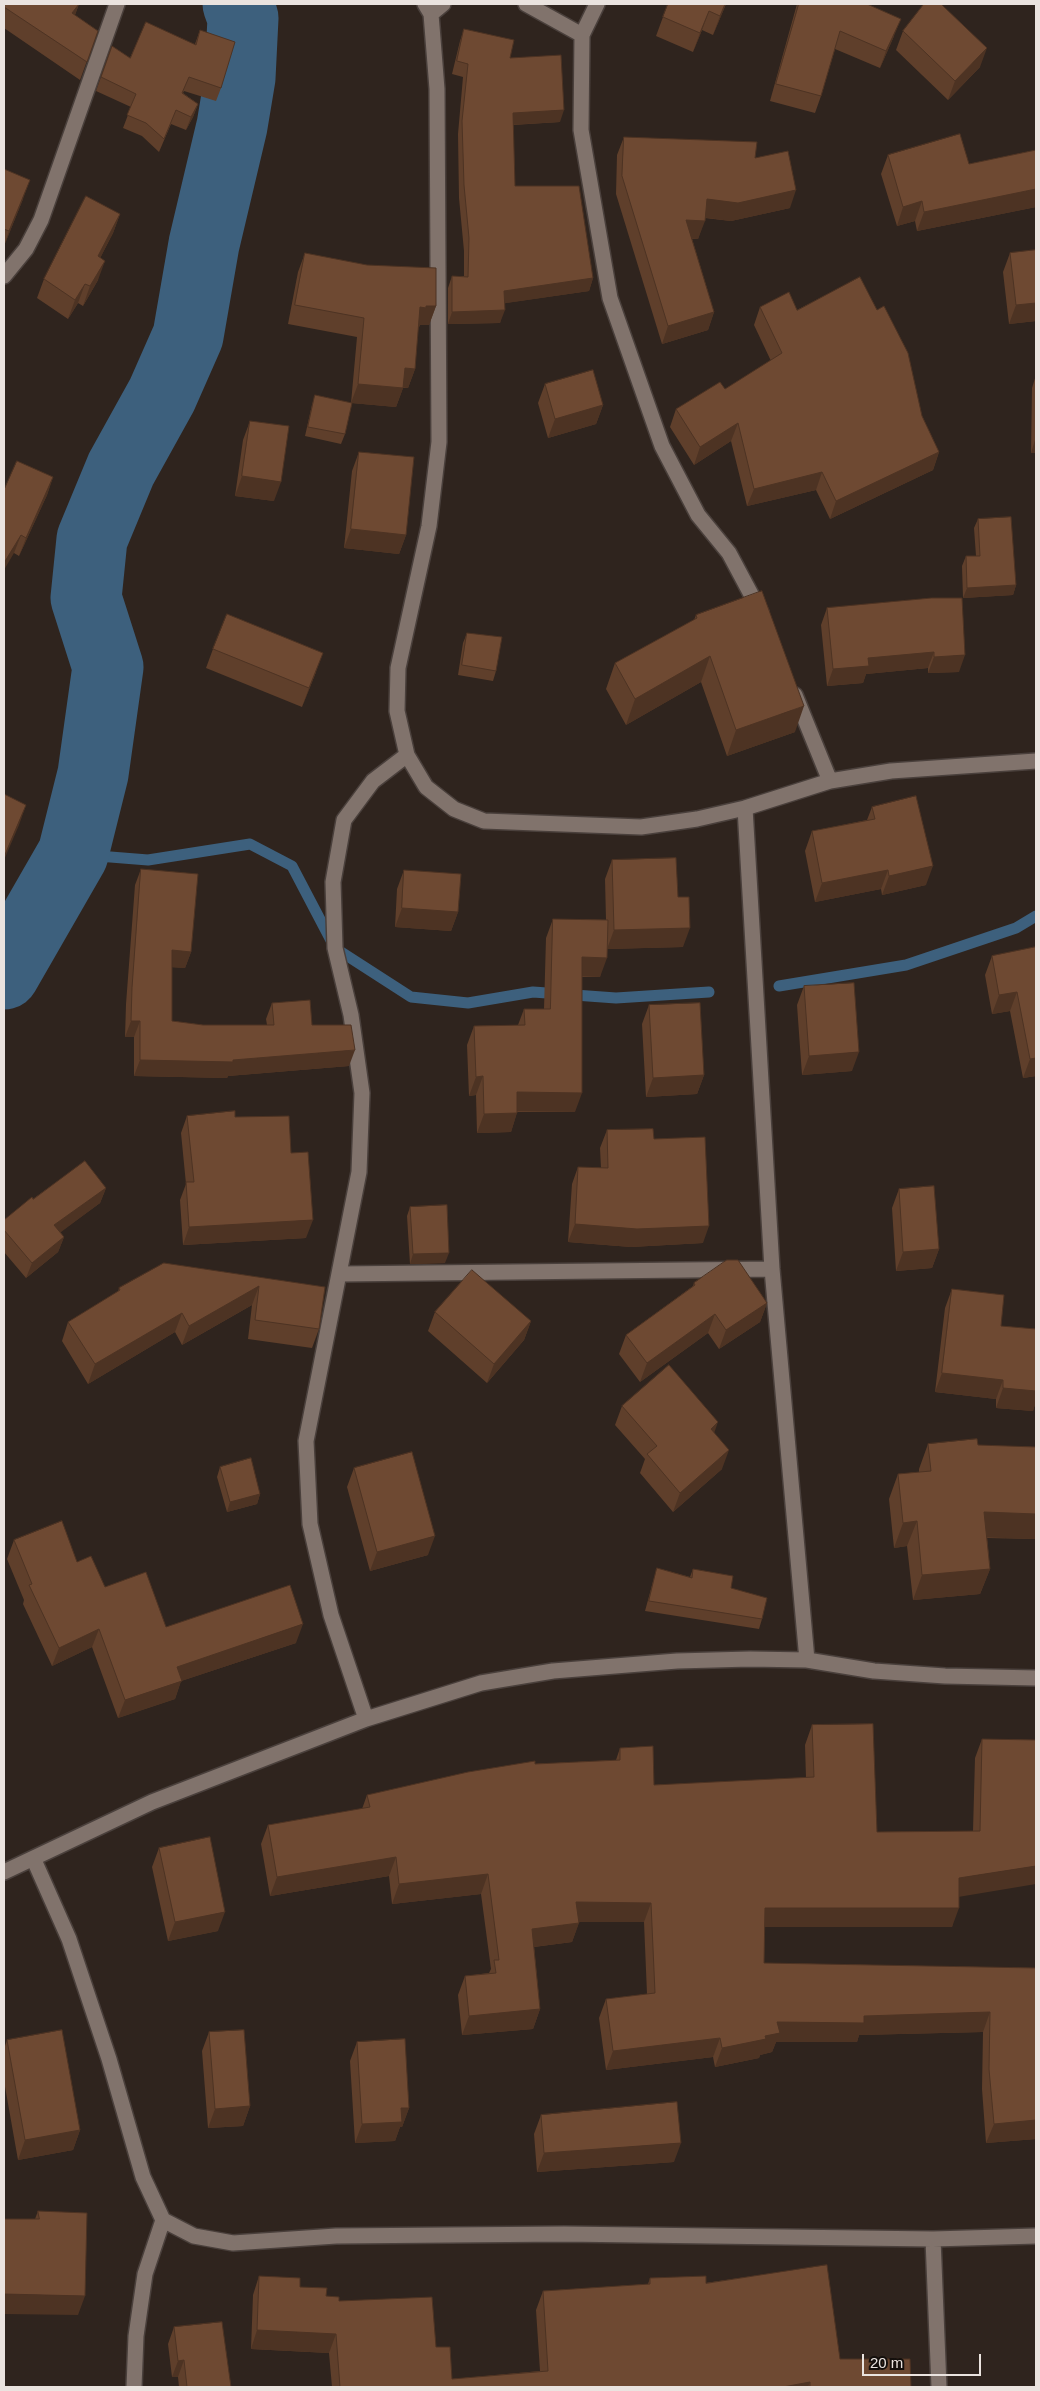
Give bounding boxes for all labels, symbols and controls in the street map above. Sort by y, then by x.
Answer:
scale bar [865,2344,984,2376]
text: 20 m [870,2354,903,2371]

